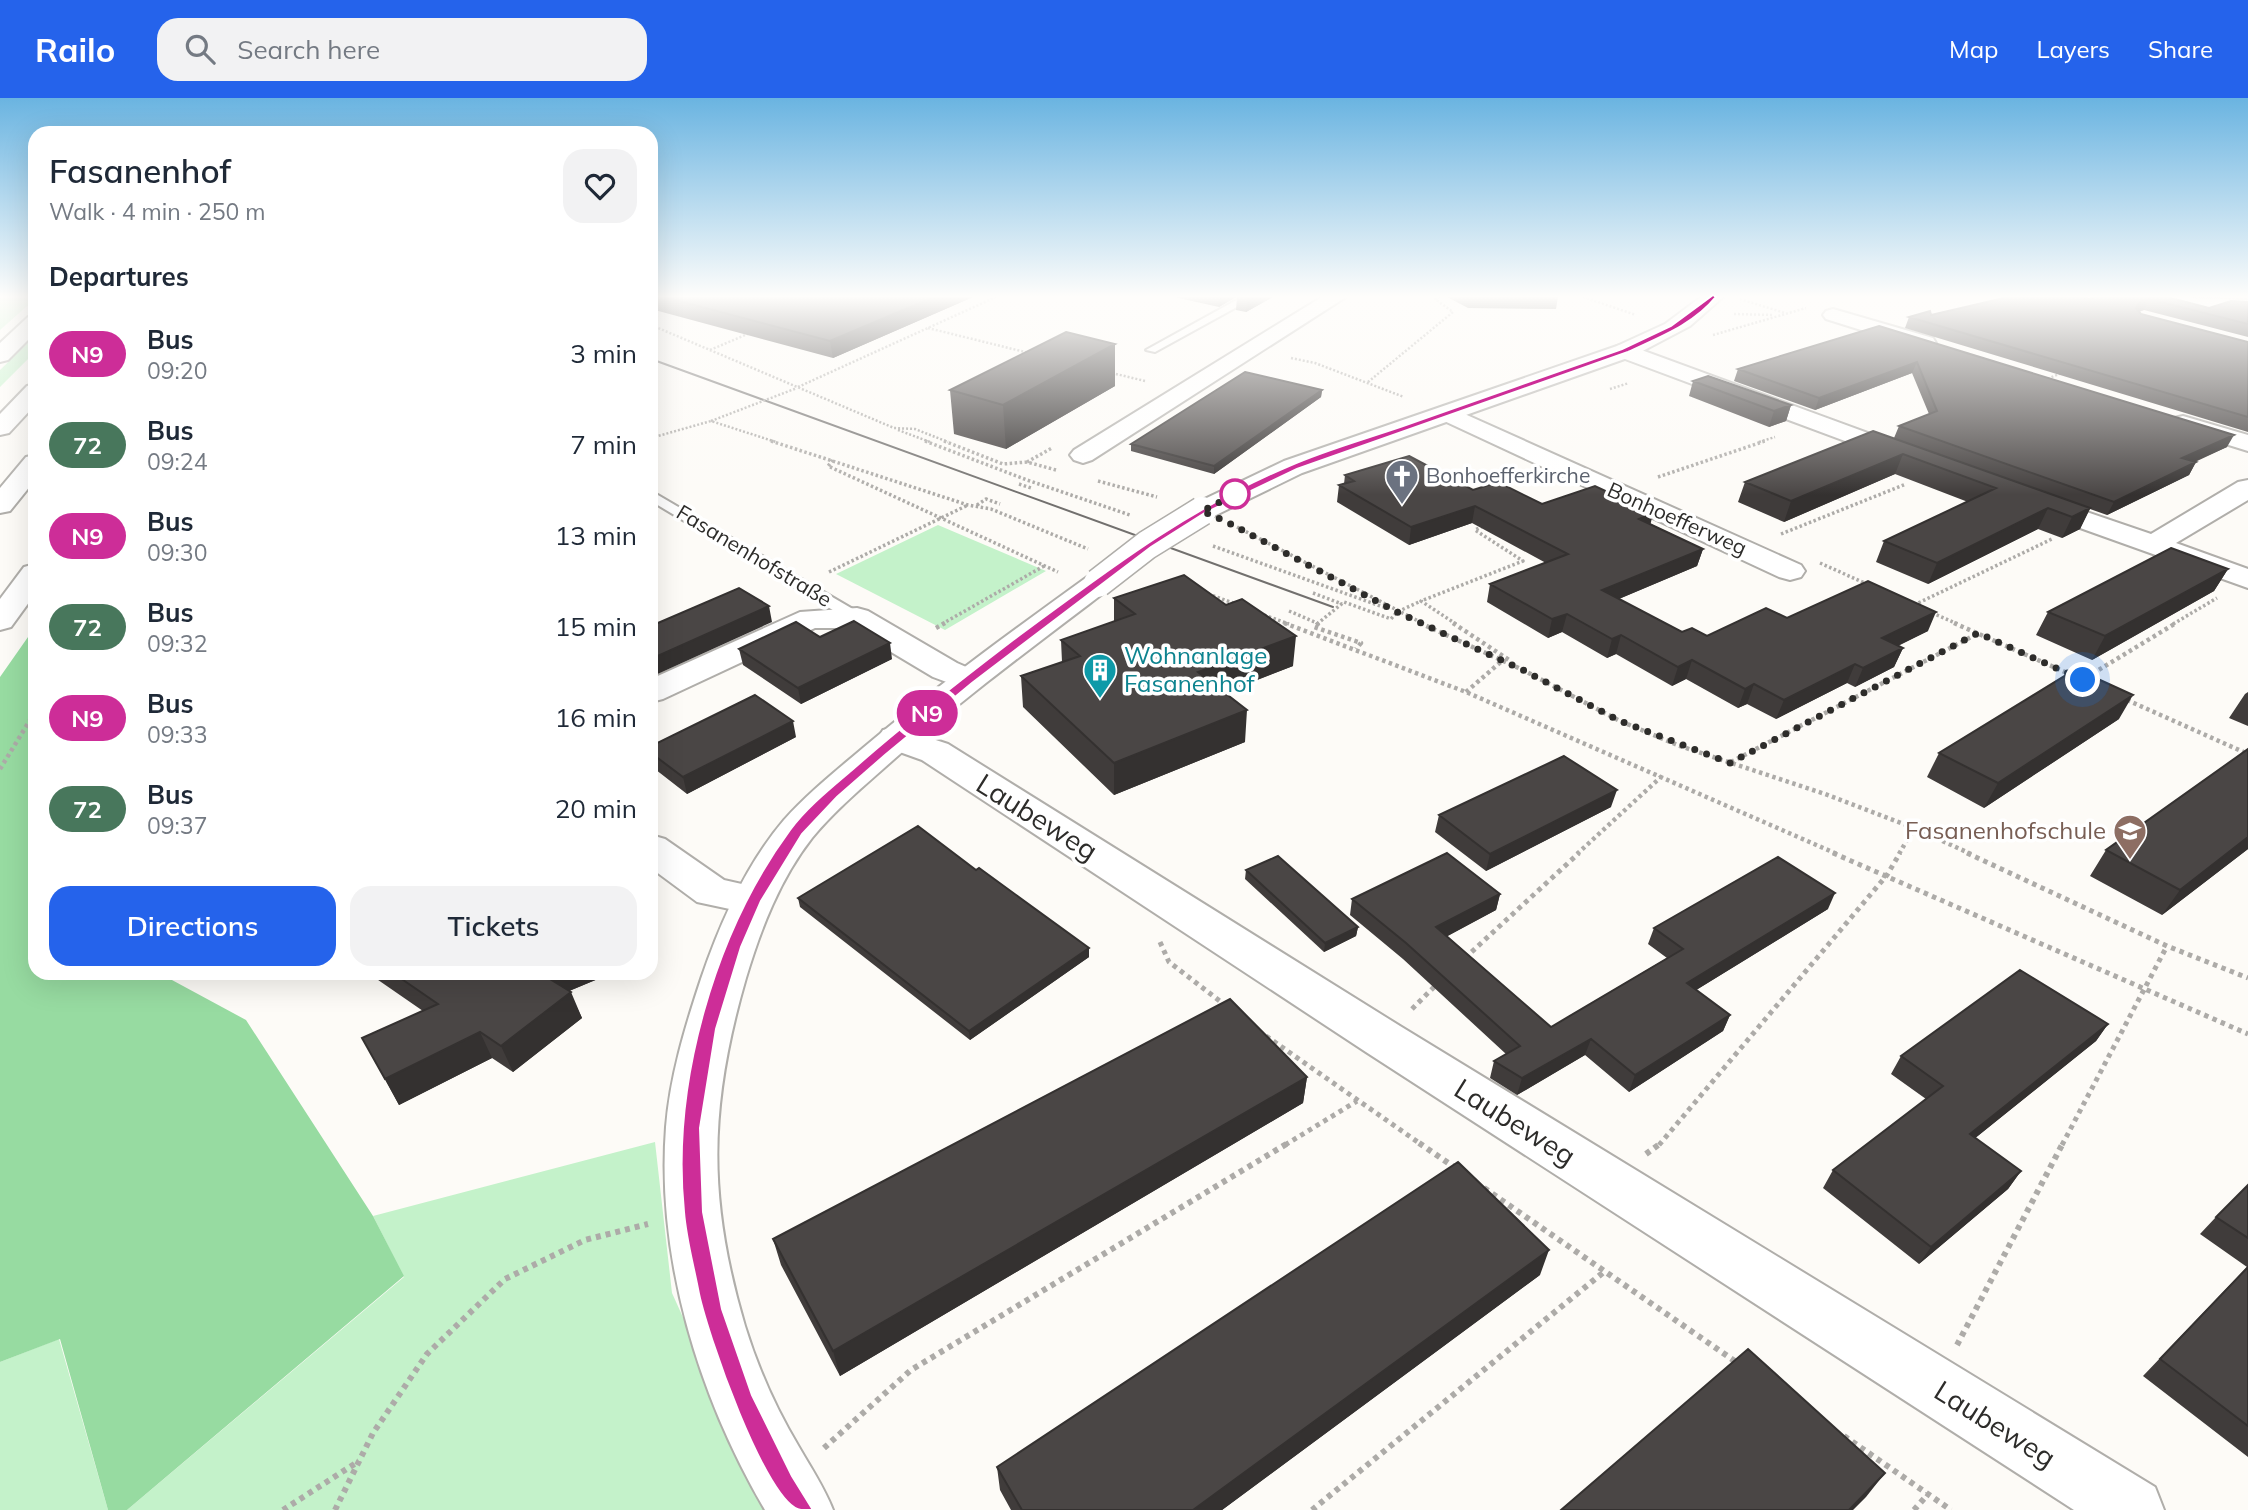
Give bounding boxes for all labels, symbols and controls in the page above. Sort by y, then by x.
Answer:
search box [157,18,647,81]
text: Railo [35,29,115,70]
icon: search [181,30,219,68]
text: Search here [237,33,380,66]
text: Map [1949,34,1998,64]
text: Layers [2036,34,2110,64]
text: Share [2148,34,2213,64]
button: heart [563,149,637,223]
text: Fasanenhof [49,150,231,191]
text: Walk · 4 min · 250 m [49,197,266,226]
text: Departures [49,260,189,293]
text: Bus [147,323,193,356]
text: 3 min [570,337,637,370]
text: N9 [71,339,104,369]
text: 09:20 [147,356,207,385]
text: Bus [147,414,193,447]
text: 7 min [570,428,637,461]
text: 72 [73,430,102,460]
text: 09:24 [147,447,207,476]
church icon: Bonhoefferkirche [1383,457,1421,506]
place label: Bonhoefferkirche [1426,462,1590,488]
street label: Bonhoefferweg [1604,476,1751,560]
unlabelled marker [1220,479,1250,509]
street label: Fasanenhofstraße [672,498,837,612]
text: Bus [147,505,193,538]
text: 13 min [555,519,637,552]
text: N9 [71,521,104,551]
text: 09:30 [147,538,207,567]
text: Bus [147,596,193,629]
text: 15 min [555,610,637,643]
text: 72 [73,612,102,642]
text: 09:32 [147,629,207,658]
place label: Wohnanlage Fasanenhof [1124,640,1267,698]
building icon: Wohnanlage Fasanenhof [1081,651,1119,700]
your location [2065,662,2100,697]
text: Bus [147,687,193,720]
line badge: N9 [895,690,958,736]
text: N9 [911,698,943,728]
text: 16 min [555,701,637,734]
text: N9 [71,703,104,733]
text: 09:33 [147,720,207,749]
street label: Laubeweg [970,766,1104,868]
text: Bus [147,778,193,811]
text: 20 min [555,792,637,825]
text: 72 [73,794,102,824]
text: 09:37 [147,811,207,840]
school or university icon: Fasanenhofschule [2111,812,2149,861]
place label: Fasanenhofschule [1905,815,2106,845]
button: Directions [49,886,336,966]
button: Tickets [350,886,637,966]
street label: Laubeweg [1448,1071,1582,1173]
street label: Laubeweg [1928,1373,2062,1475]

